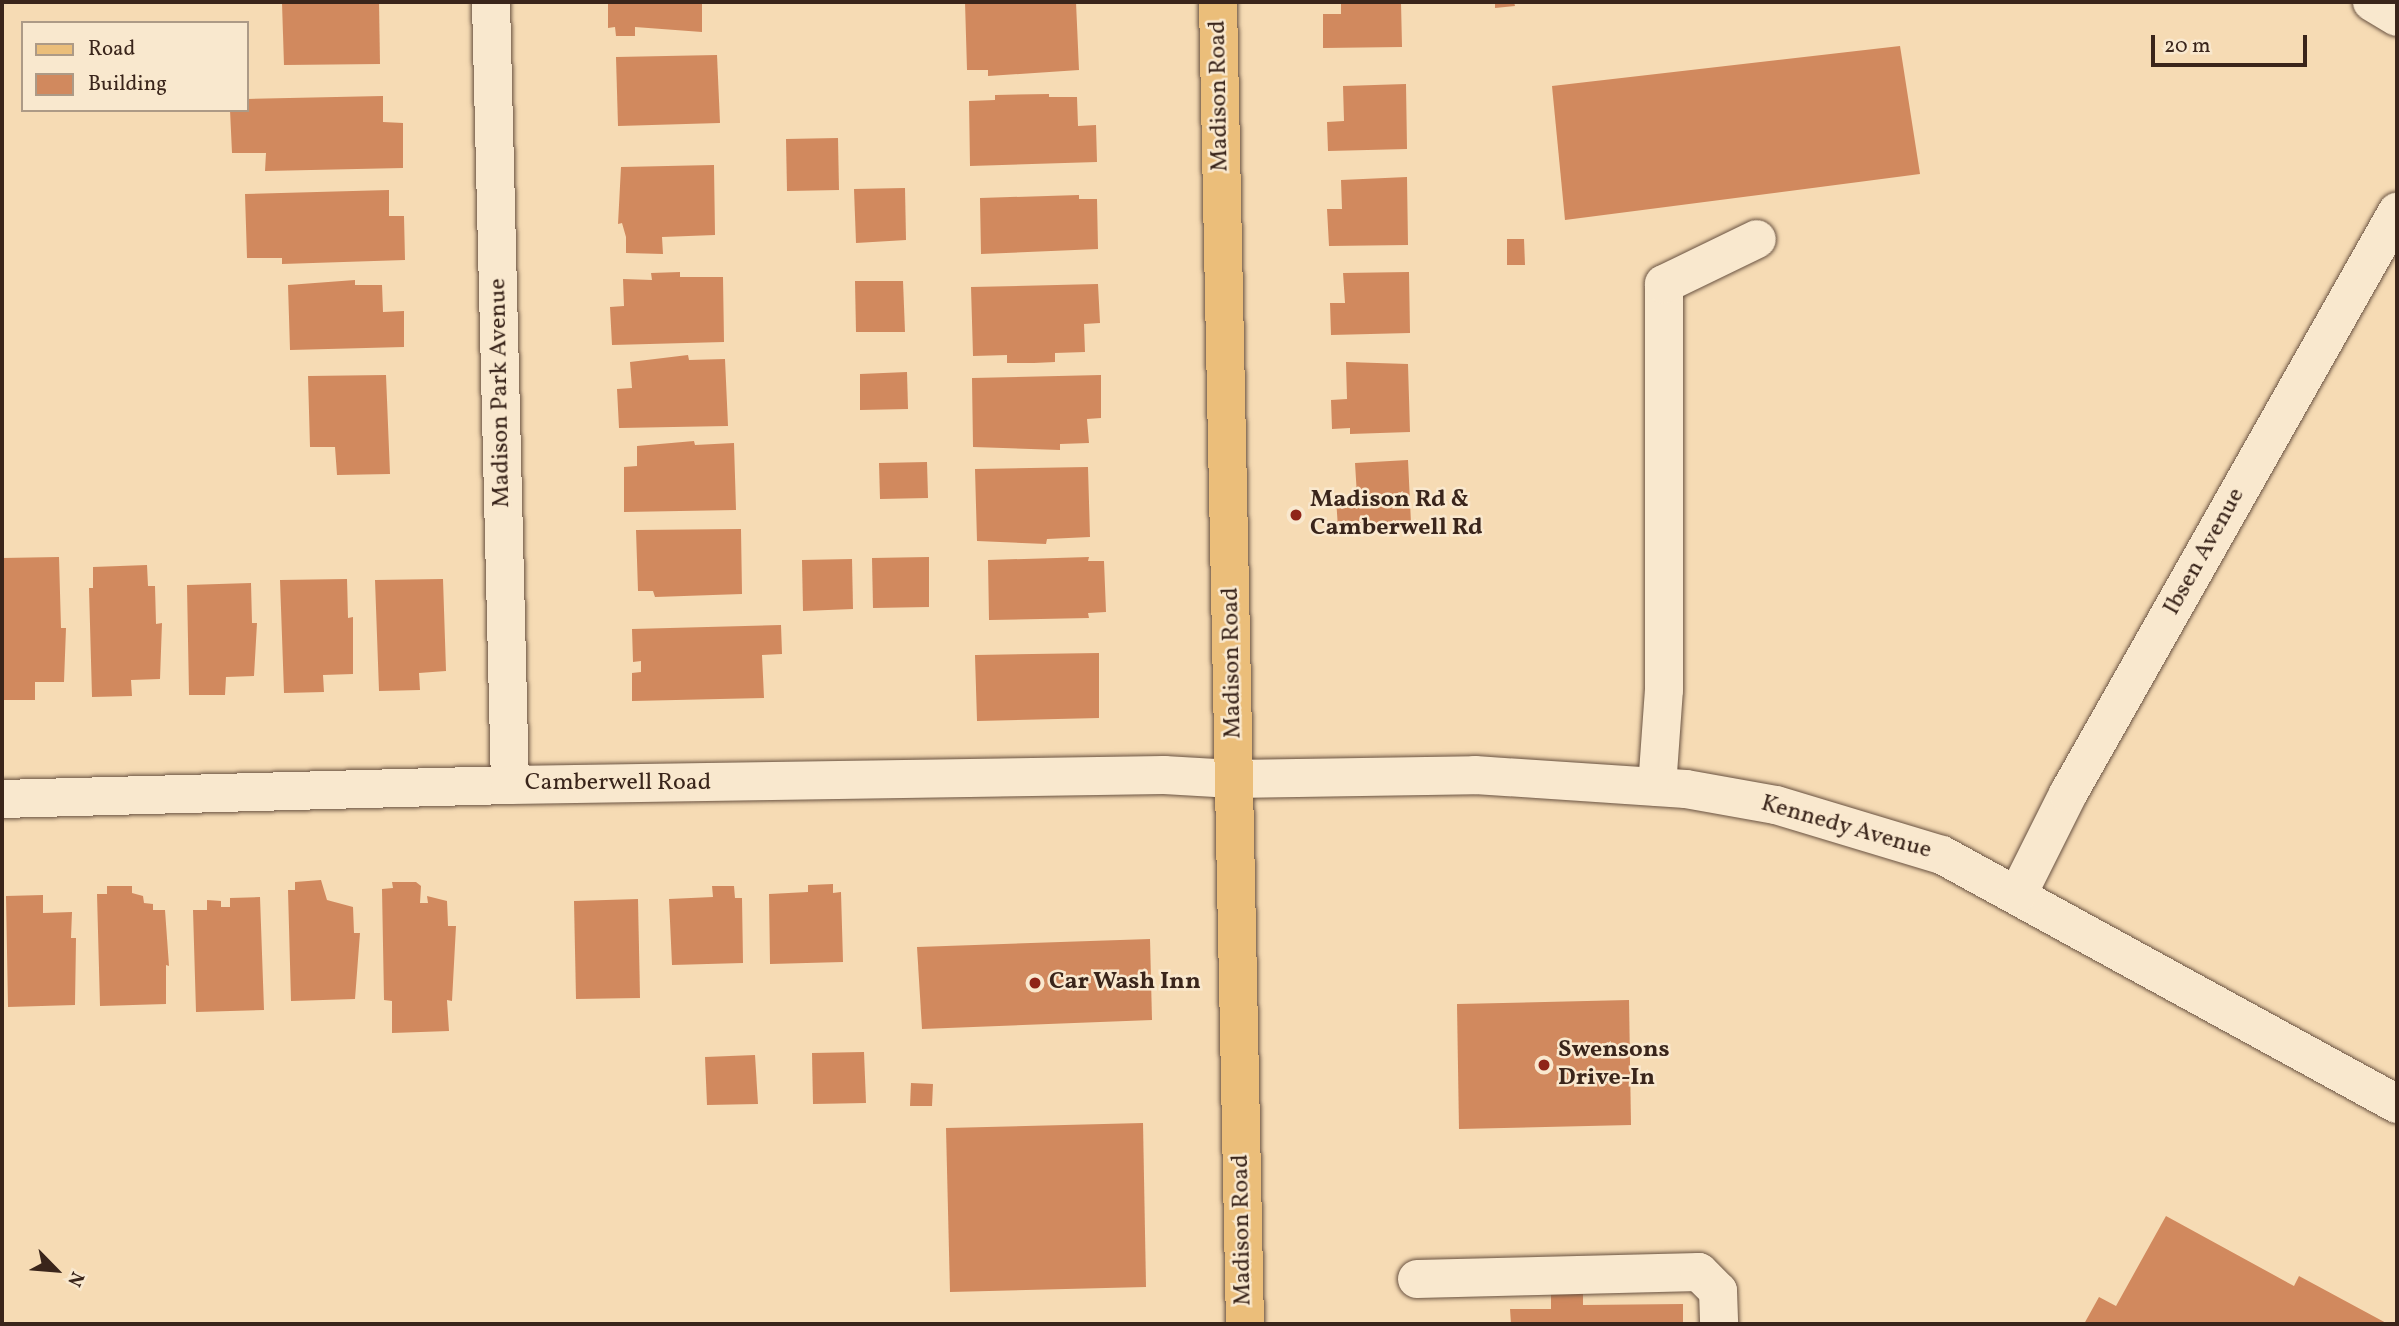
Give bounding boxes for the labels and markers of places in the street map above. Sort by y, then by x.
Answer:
place label: Madison Rd & Camberwell Rd [1310,487,1483,543]
marker: Madison Rd & Camberwell Rd [1288,507,1304,523]
place label: Car Wash Inn [1049,969,1201,997]
marker: Car Wash Inn [1027,975,1043,991]
place label: Swensons Drive-In [1558,1037,1670,1093]
marker: Swensons Drive-In [1536,1057,1552,1073]

